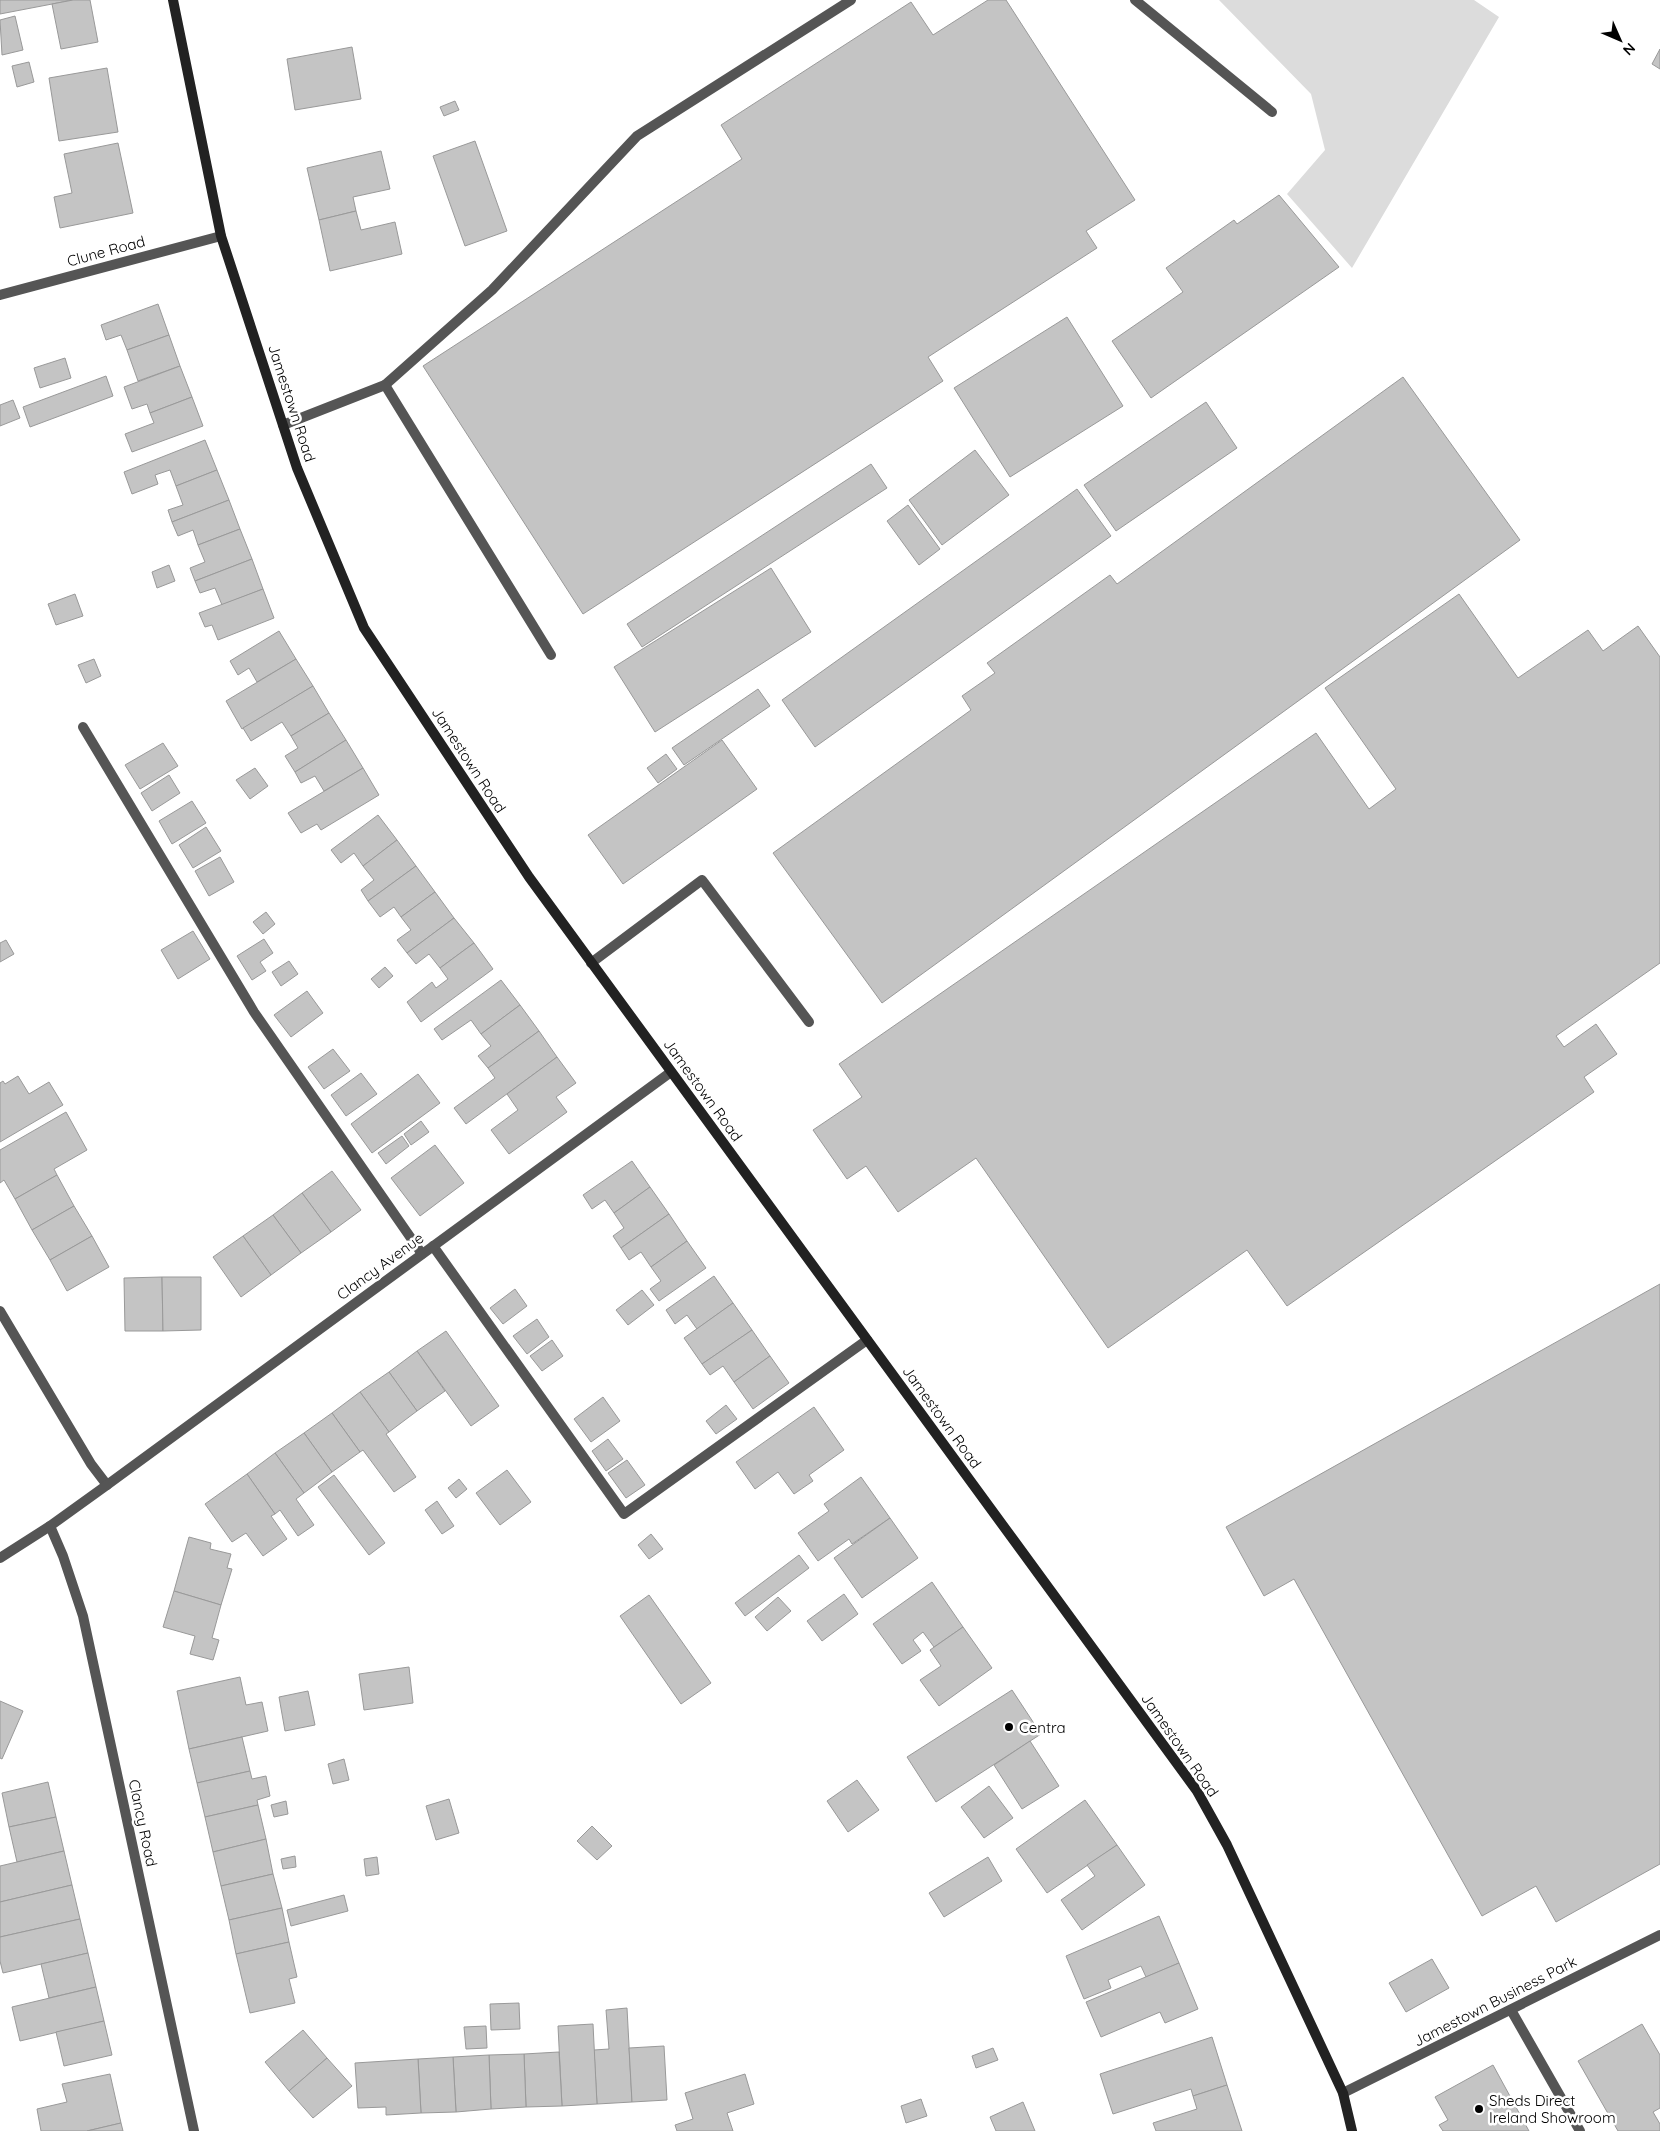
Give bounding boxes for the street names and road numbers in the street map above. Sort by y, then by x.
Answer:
street label: Clune Road [65,231,147,271]
street label: Jamestown Road [264,342,320,464]
street label: Jamestown Road [428,704,510,816]
street label: Jamestown Road [659,1035,747,1145]
street label: Clancy Avenue [333,1228,427,1304]
street label: Jamestown Road [898,1362,986,1472]
street label: Jamestown Road [1137,1689,1223,1801]
street label: Clancy Road [124,1778,162,1868]
street label: Jamestown Business Park [1410,1952,1580,2050]

